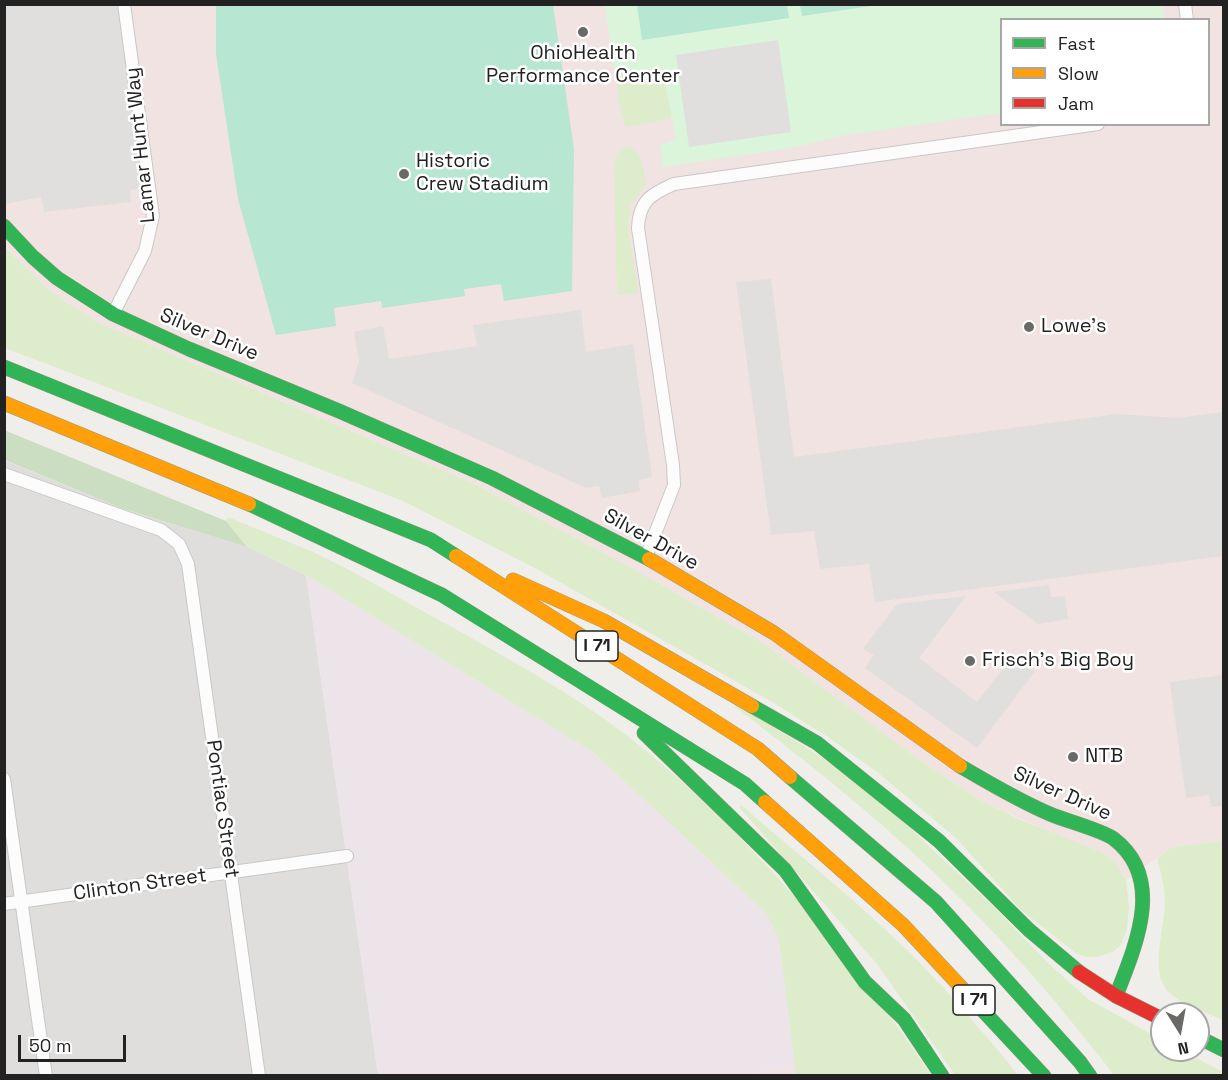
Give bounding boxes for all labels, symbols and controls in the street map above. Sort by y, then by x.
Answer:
legend [1000,18,1210,126]
marker: OhioHealth Performance Center [576,25,590,39]
text: Fast [1058,32,1095,55]
place label: OhioHealth Performance Center [486,42,680,89]
text: Slow [1058,62,1099,85]
street label: Lamar Hunt Way [121,66,161,224]
text: Jam [1058,92,1094,115]
place label: Historic Crew Stadium [416,150,549,197]
marker: Historic Crew Stadium [397,167,411,181]
street label: Silver Drive [156,303,262,367]
place label: Lowe's [1041,315,1107,339]
marker: Lowe's [1022,320,1036,334]
street label: Silver Drive [599,504,703,576]
road number: I 71 [576,631,618,661]
place label: Frisch's Big Boy [982,649,1134,673]
marker: Frisch's Big Boy [963,654,977,668]
street label: Pontiac Street [200,738,244,880]
place label: NTB [1085,745,1123,769]
marker: NTB [1066,750,1080,764]
street label: Silver Drive [1009,762,1115,826]
street label: Clinton Street [72,864,208,906]
road number: I 71 [953,985,995,1015]
north arrow [1150,1002,1210,1062]
scale bar [21,1023,129,1061]
text: 50 m [29,1034,71,1057]
text: N [1176,1037,1190,1060]

